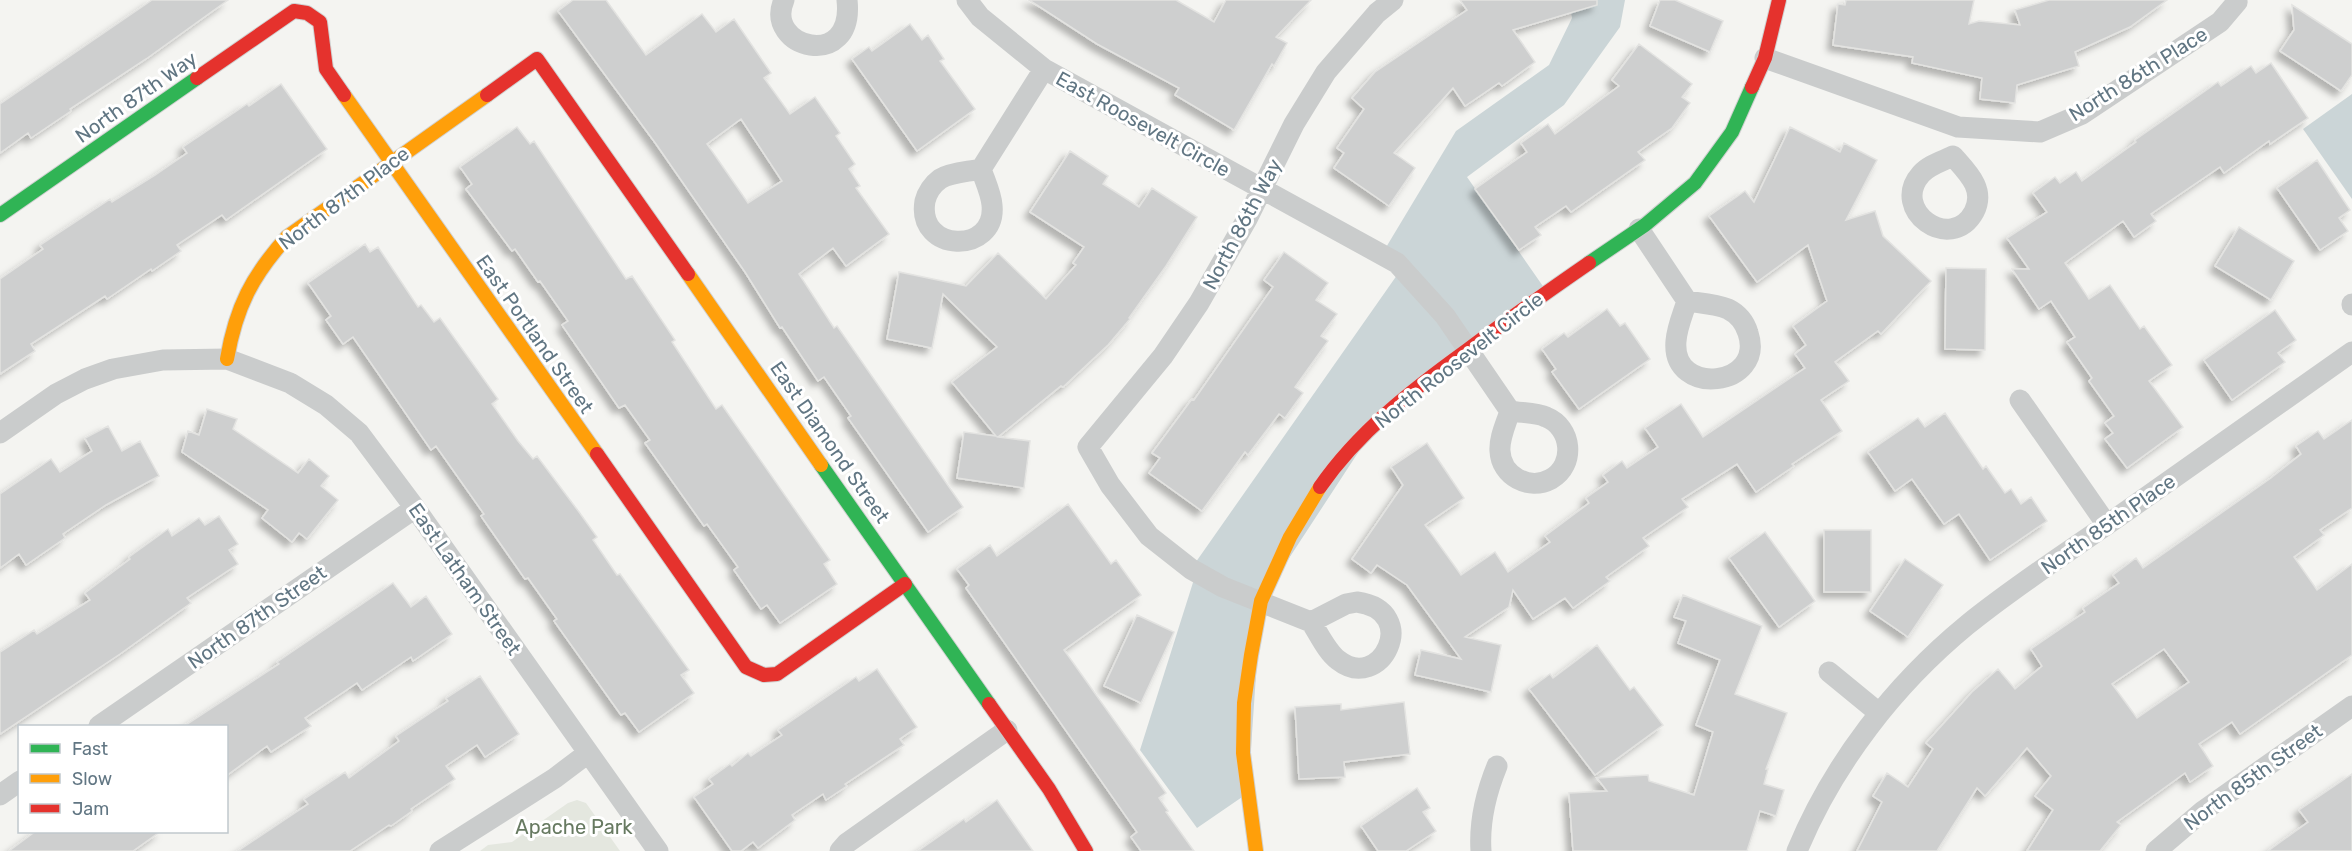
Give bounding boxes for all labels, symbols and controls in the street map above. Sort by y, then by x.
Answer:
street label: North 86th Place [2064,22,2212,126]
street label: North 87th Way [71,46,201,148]
street label: East Roosevelt Circle [1052,66,1234,182]
street label: North 87th Place [274,141,414,255]
street label: North 86th Way [1197,154,1287,294]
street label: East Portland Street [471,250,599,418]
street label: North Roosevelt Circle [1370,287,1548,433]
street label: East Diamond Street [765,357,895,528]
street label: North 85th Place [2036,469,2180,579]
street label: East Latham Street [404,498,526,660]
street label: North 87th Street [183,560,331,674]
street label: North 85th Street [2179,719,2327,835]
legend [18,725,228,833]
text: Fast [72,738,108,760]
text: Slow [72,768,112,790]
text: Jam [72,798,109,820]
park label: Apache Park [515,815,633,839]

